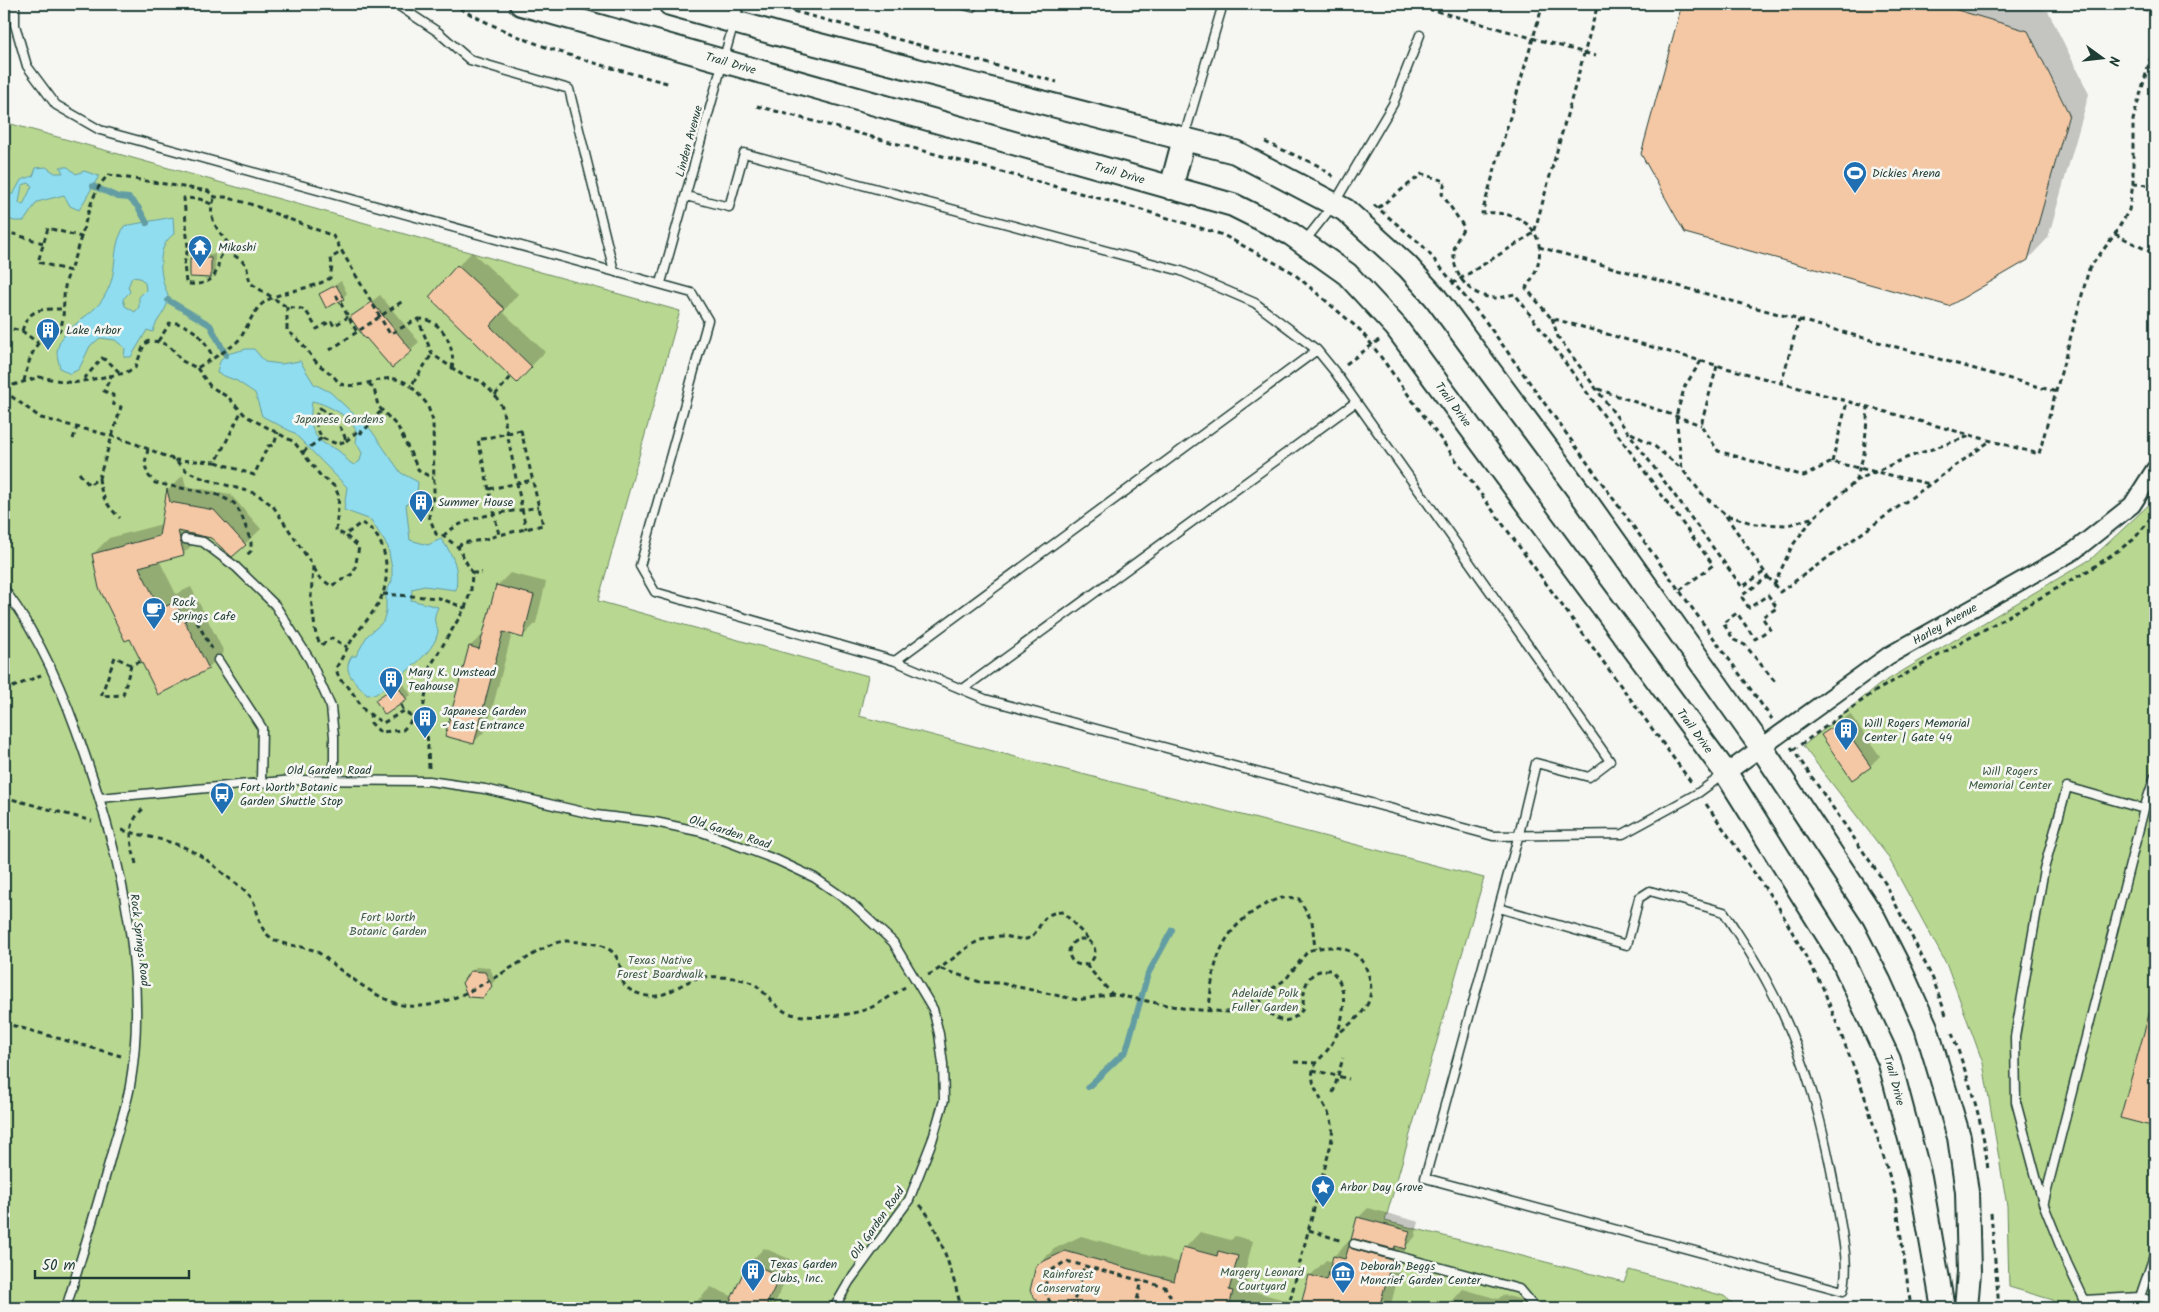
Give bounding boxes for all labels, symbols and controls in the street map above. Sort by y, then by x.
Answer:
north arrow [2076,32,2126,82]
street label: Trail Drive [703,48,759,80]
text: N [2102,54,2125,68]
street label: Linden Avenue [671,102,708,179]
street label: Trail Drive [1092,157,1148,190]
sports icon: Dickies Arena [1842,160,1868,194]
place label: Dickies Arena [1872,164,1941,183]
temple icon: Mikoshi [187,234,213,268]
place label: Mikoshi [218,238,257,257]
building icon: Lake Arbor [35,317,61,351]
place label: Lake Arbor [66,321,122,340]
street label: Trail Drive [1430,378,1476,432]
park label: Japanese Gardens [294,410,384,429]
building icon: Summer House [408,489,434,523]
place label: Summer House [438,493,514,512]
place label: Rock Springs Cafe [172,593,236,626]
cafe icon: Rock Springs Cafe [141,596,167,630]
street label: Harley Avenue [1909,598,1981,650]
place label: Mary K. Umstead Teahouse [408,663,497,696]
building icon: Mary K. Umstead Teahouse [378,666,404,700]
place label: Japanese Garden - East Entrance [442,702,526,735]
building icon: Japanese Garden - East Entrance [412,705,438,739]
street label: Trail Drive [1671,705,1718,758]
place label: Will Rogers Memorial Center | Gate 44 [1864,714,1970,747]
building icon: Will Rogers Memorial Center | Gate 44 [1833,717,1859,751]
street label: Old Garden Road [287,761,372,780]
park label: Will Rogers Memorial Center [1968,762,2053,795]
place label: Fort Worth Botanic Garden Shuttle Stop [240,778,343,811]
bus stop icon: Fort Worth Botanic Garden Shuttle Stop [209,781,235,815]
street label: Old Garden Road [687,810,774,855]
street label: Rock Springs Road [124,893,155,988]
park label: Fort Worth Botanic Garden [349,908,427,941]
park label: Texas Native Forest Boardwalk [617,951,704,984]
park label: Adelaide Polk Fuller Garden [1232,984,1299,1017]
street label: Trail Drive [1878,1052,1910,1108]
place icon: Arbor Day Grove [1310,1174,1336,1208]
place label: Arbor Day Grove [1340,1178,1423,1197]
street label: Old Garden Road [845,1182,910,1263]
scale bar [35,1247,189,1279]
text: 50 m [42,1254,76,1278]
place label: Texas Garden Clubs, Inc. [770,1255,837,1288]
place label: Deborah Beggs Moncrief Garden Center [1360,1257,1482,1290]
building icon: Texas Garden Clubs, Inc. [740,1258,766,1292]
museum icon: Deborah Beggs Moncrief Garden Center [1330,1260,1356,1294]
park label: Margery Leonard Courtyard [1220,1263,1305,1296]
park label: Rainforest Conservatory [1036,1265,1100,1298]

